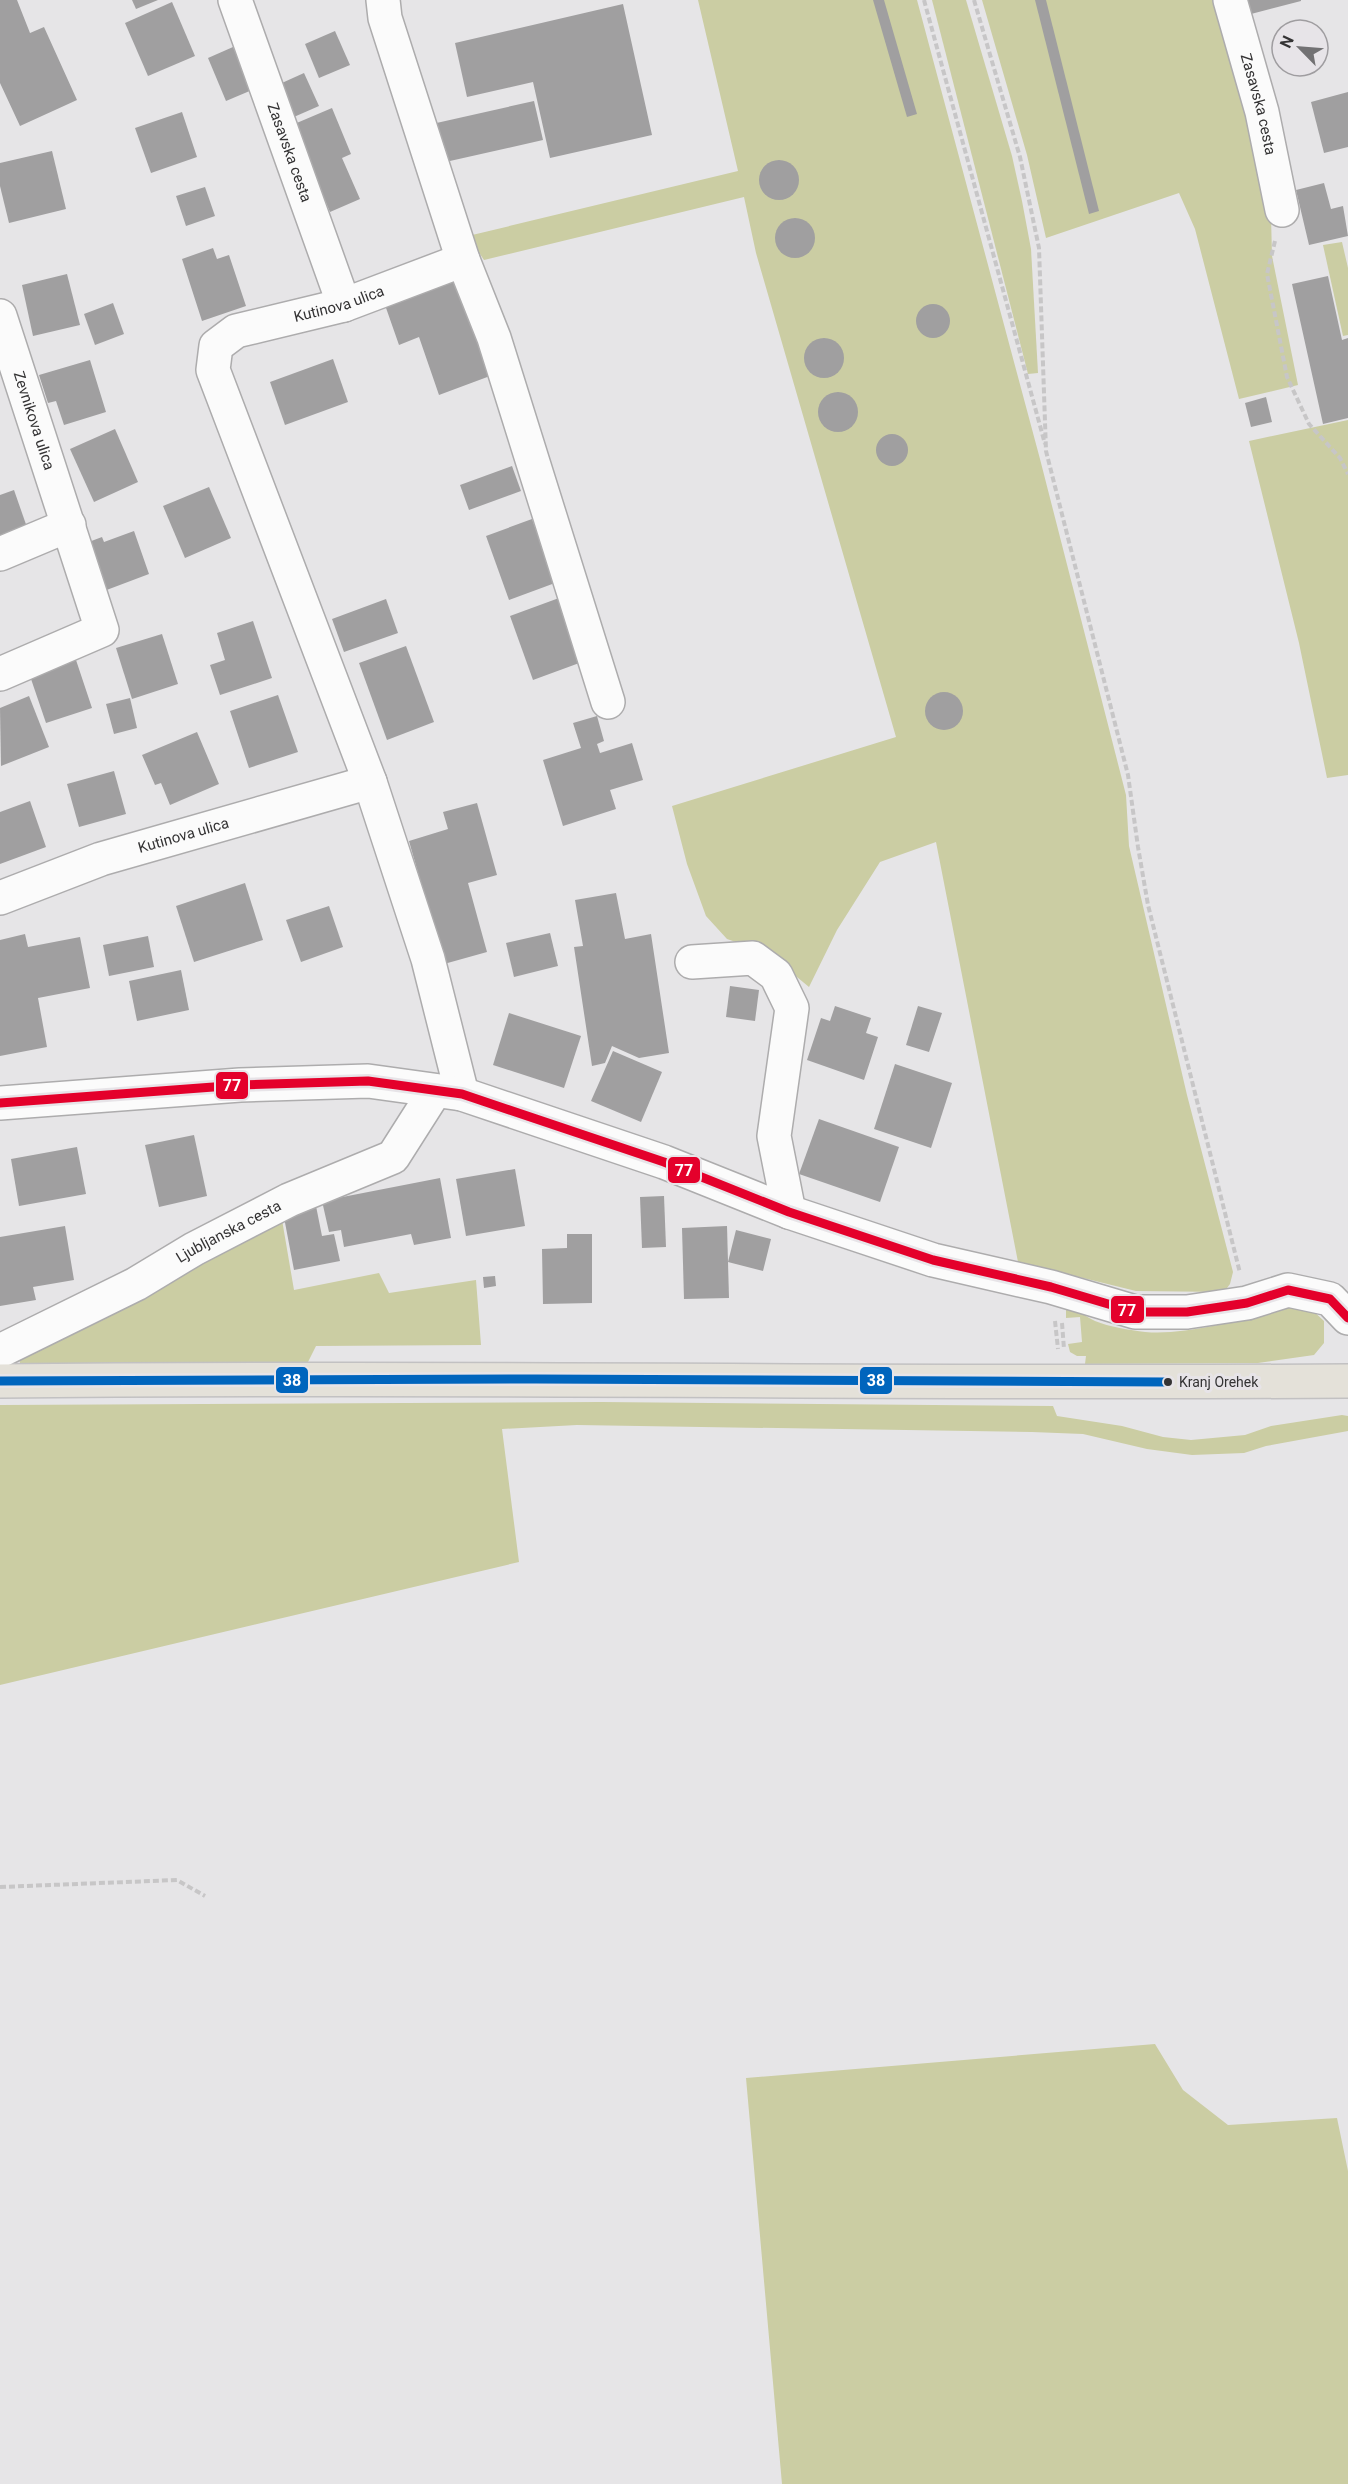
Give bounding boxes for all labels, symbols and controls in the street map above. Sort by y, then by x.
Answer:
north arrow [1270,18,1330,78]
text: N [1276,33,1298,51]
street label: Zasavska cesta [1237,51,1280,157]
street label: Zasavska cesta [264,100,316,205]
street label: Kutinova ulica [292,282,387,326]
street label: Zevnikova ulica [10,369,58,472]
street label: Kutinova ulica [136,814,231,857]
line badge: 77 [215,1071,249,1100]
text: 77 [223,1076,241,1095]
line badge: 77 [667,1156,701,1184]
text: 77 [675,1161,693,1180]
street label: Ljubljanska cesta [173,1197,284,1267]
line badge: 77 [1110,1295,1145,1324]
text: 77 [1118,1301,1136,1320]
line badge: 38 [275,1366,309,1394]
line badge: 38 [859,1366,893,1395]
text: 38 [283,1371,301,1390]
text: 38 [867,1371,885,1390]
place label: Kranj Orehek [1179,1374,1259,1390]
marker: Kranj Orehek [1162,1376,1174,1388]

